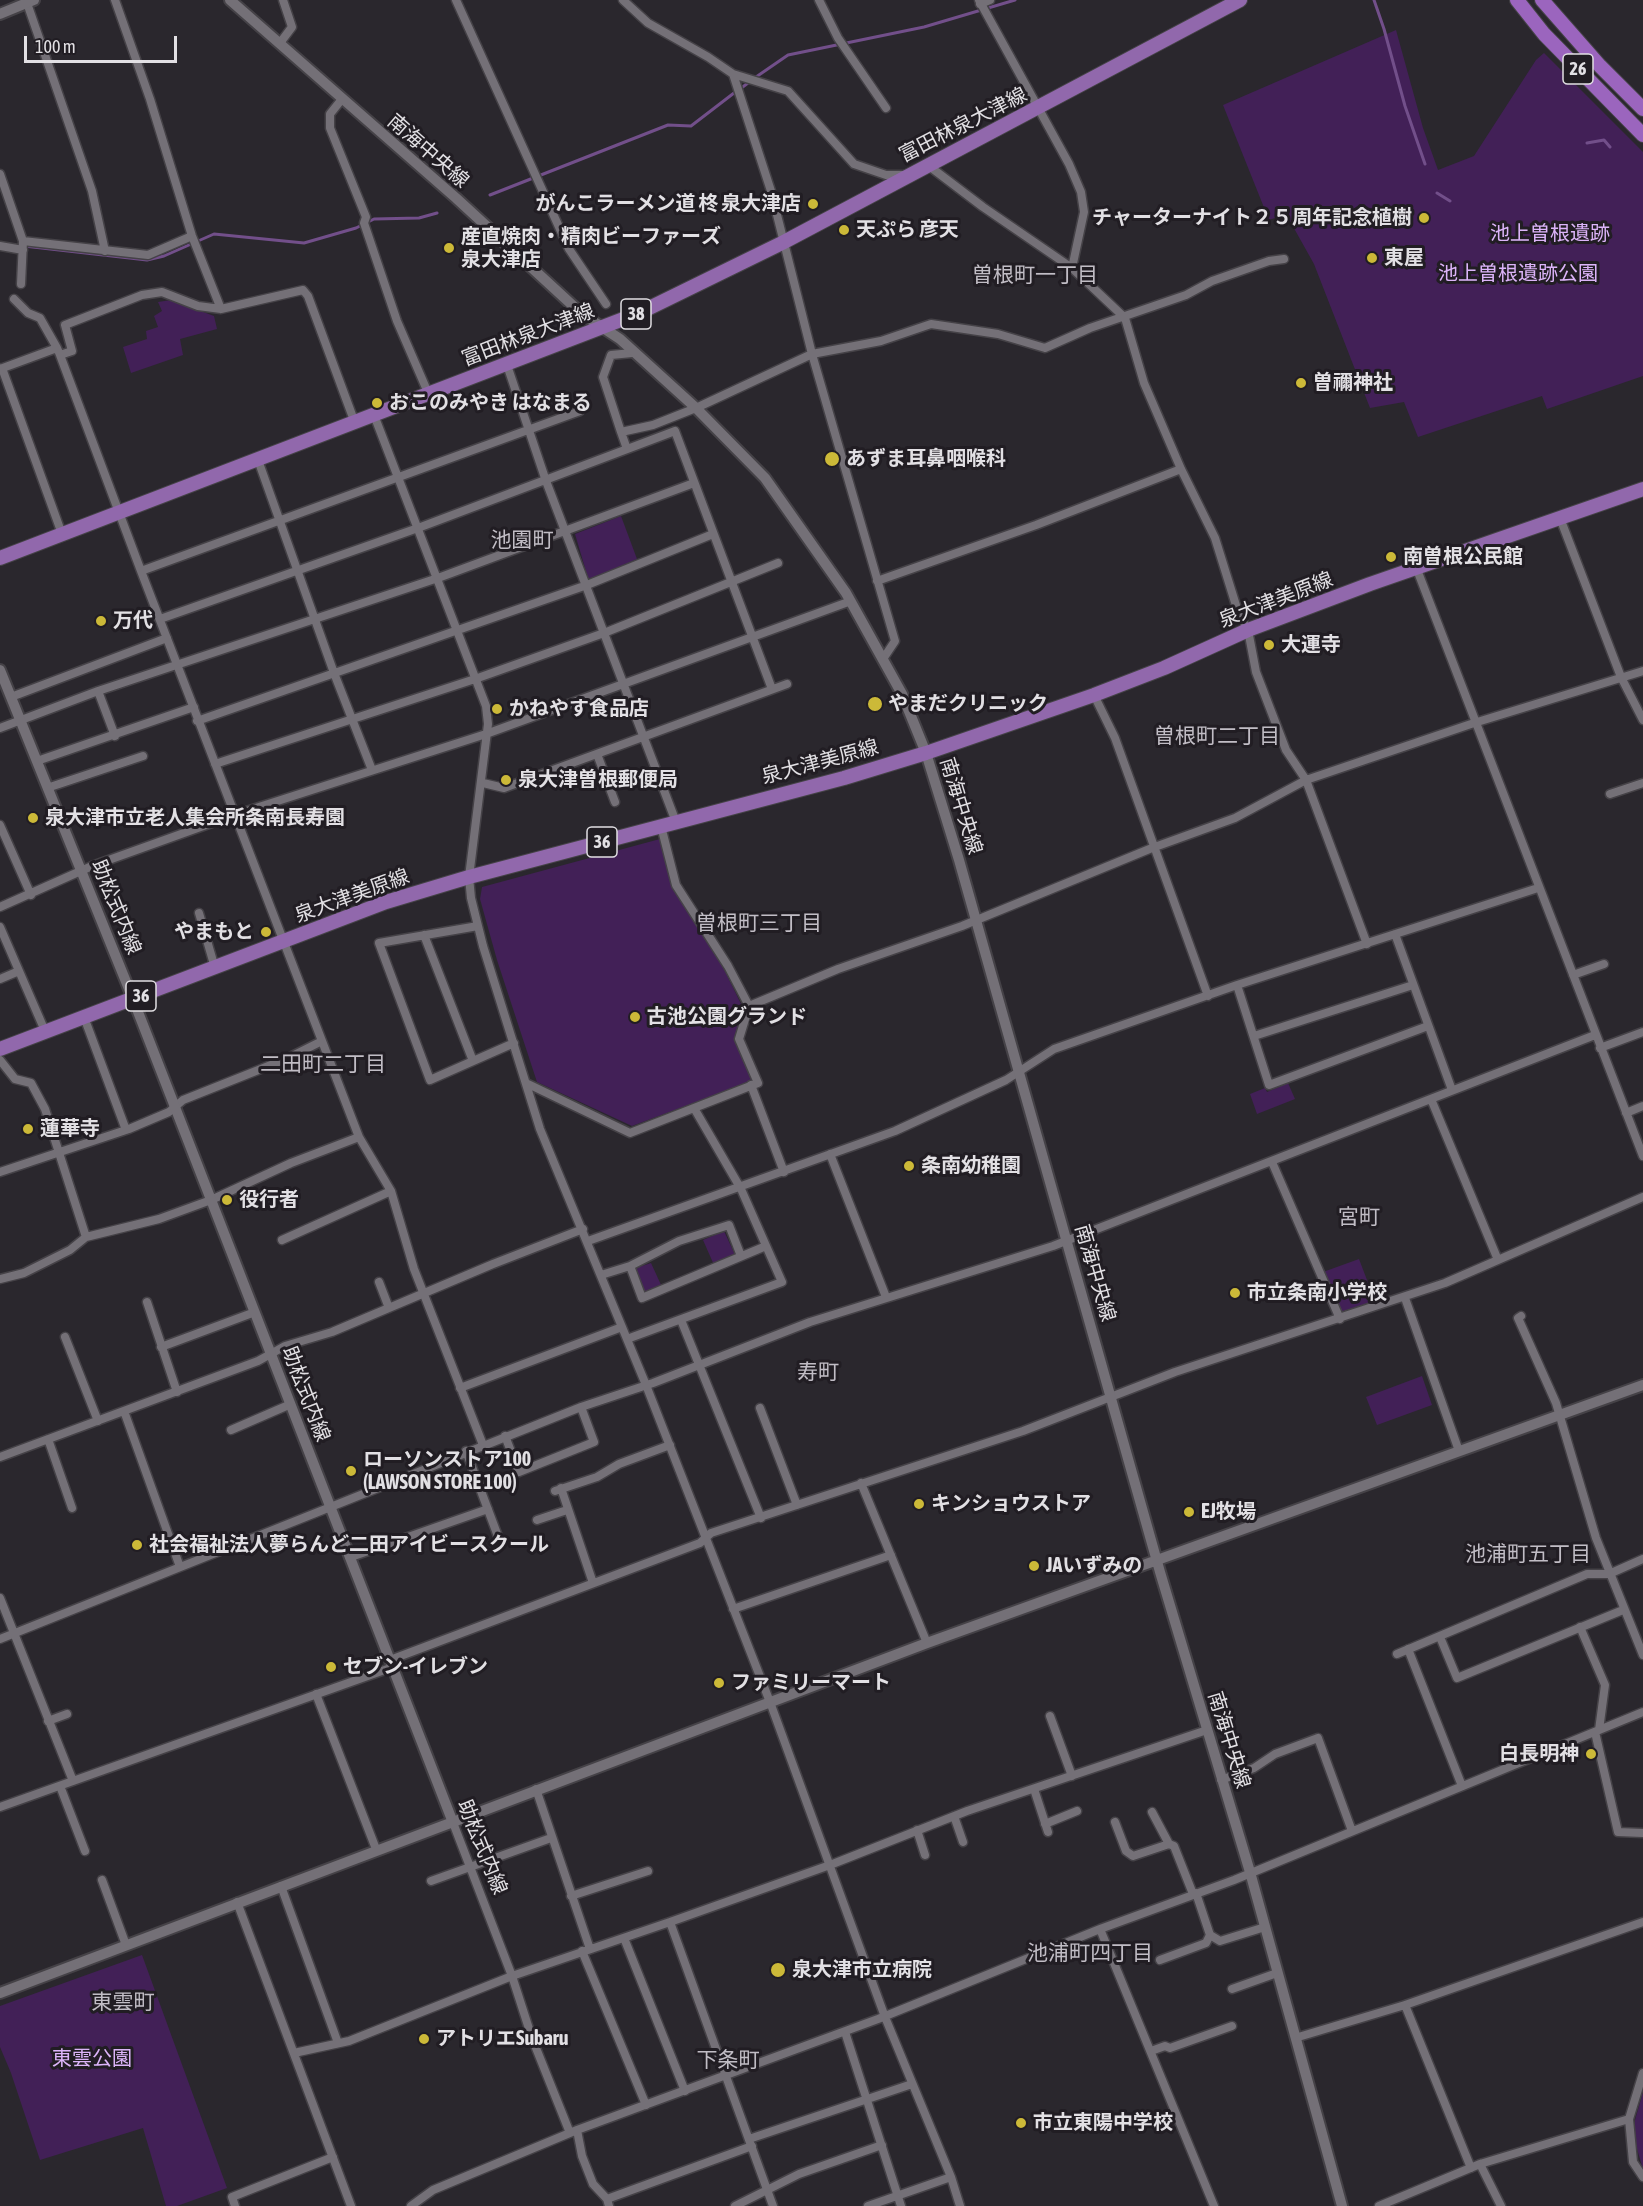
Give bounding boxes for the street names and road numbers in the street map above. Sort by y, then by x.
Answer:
road number: 26 [1563,54,1593,84]
street label: 富田林泉大津線 [895,83,1031,167]
street label: 南海中央線 [382,109,474,193]
street label: 富田林泉大津線 [458,299,598,371]
road number: 38 [621,299,651,329]
street label: 泉大津美原線 [1216,567,1336,633]
street label: 泉大津美原線 [759,735,881,789]
street label: 南海中央線 [935,755,987,857]
road number: 36 [587,827,617,857]
street label: 助松式内線 [86,856,146,958]
street label: 泉大津美原線 [292,864,412,928]
road number: 36 [126,981,156,1011]
street label: 南海中央線 [1070,1222,1120,1324]
street label: 助松式内線 [277,1343,335,1445]
street label: 南海中央線 [1203,1689,1255,1791]
street label: 助松式内線 [452,1796,512,1898]

